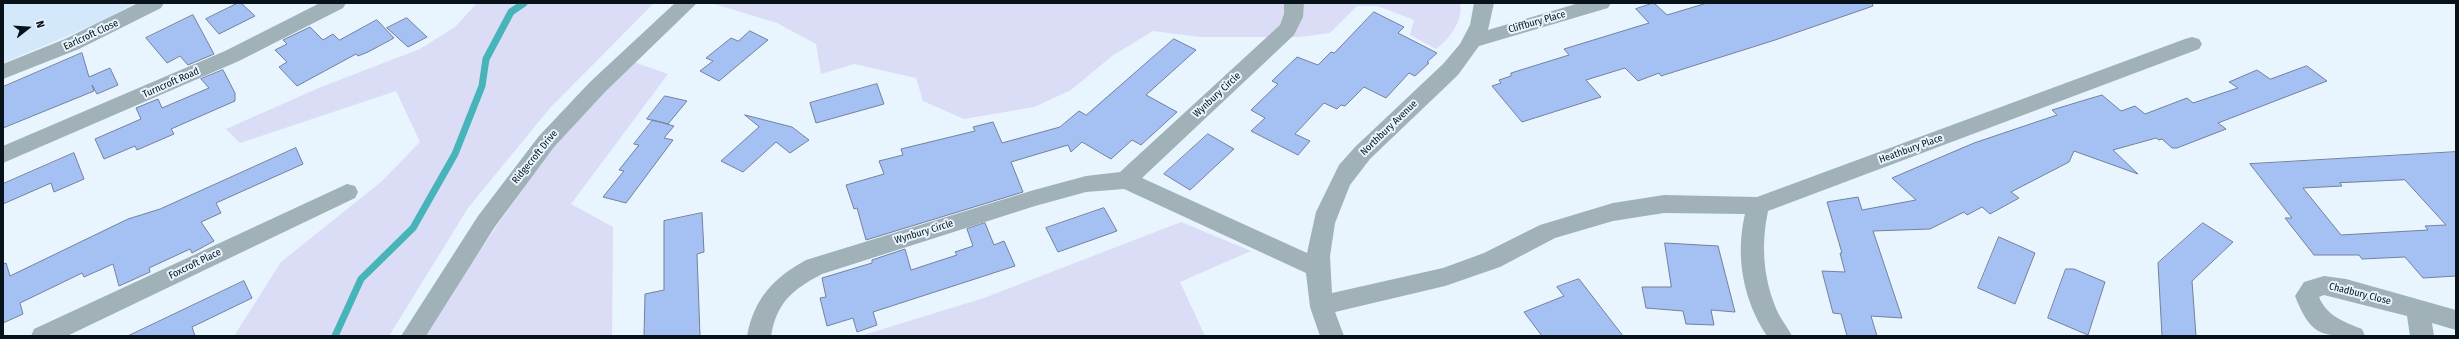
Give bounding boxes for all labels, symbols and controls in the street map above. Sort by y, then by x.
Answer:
north arrow [8,8,48,48]
street label: Cliffbury Place [1507,8,1567,36]
street label: Earlcroft Close [62,17,120,53]
text: N [33,19,47,29]
street label: Turncroft Road [141,65,201,101]
street label: Wynbury Circle [1191,70,1243,120]
street label: Northbury Avenue [1358,98,1420,158]
street label: Ridgecroft Drive [510,128,560,186]
street label: Heathbury Place [1878,132,1944,166]
street label: Wynbury Circle [893,217,955,247]
street label: Foxcroft Place [167,246,223,282]
street label: Chadbury Close [2328,281,2392,307]

